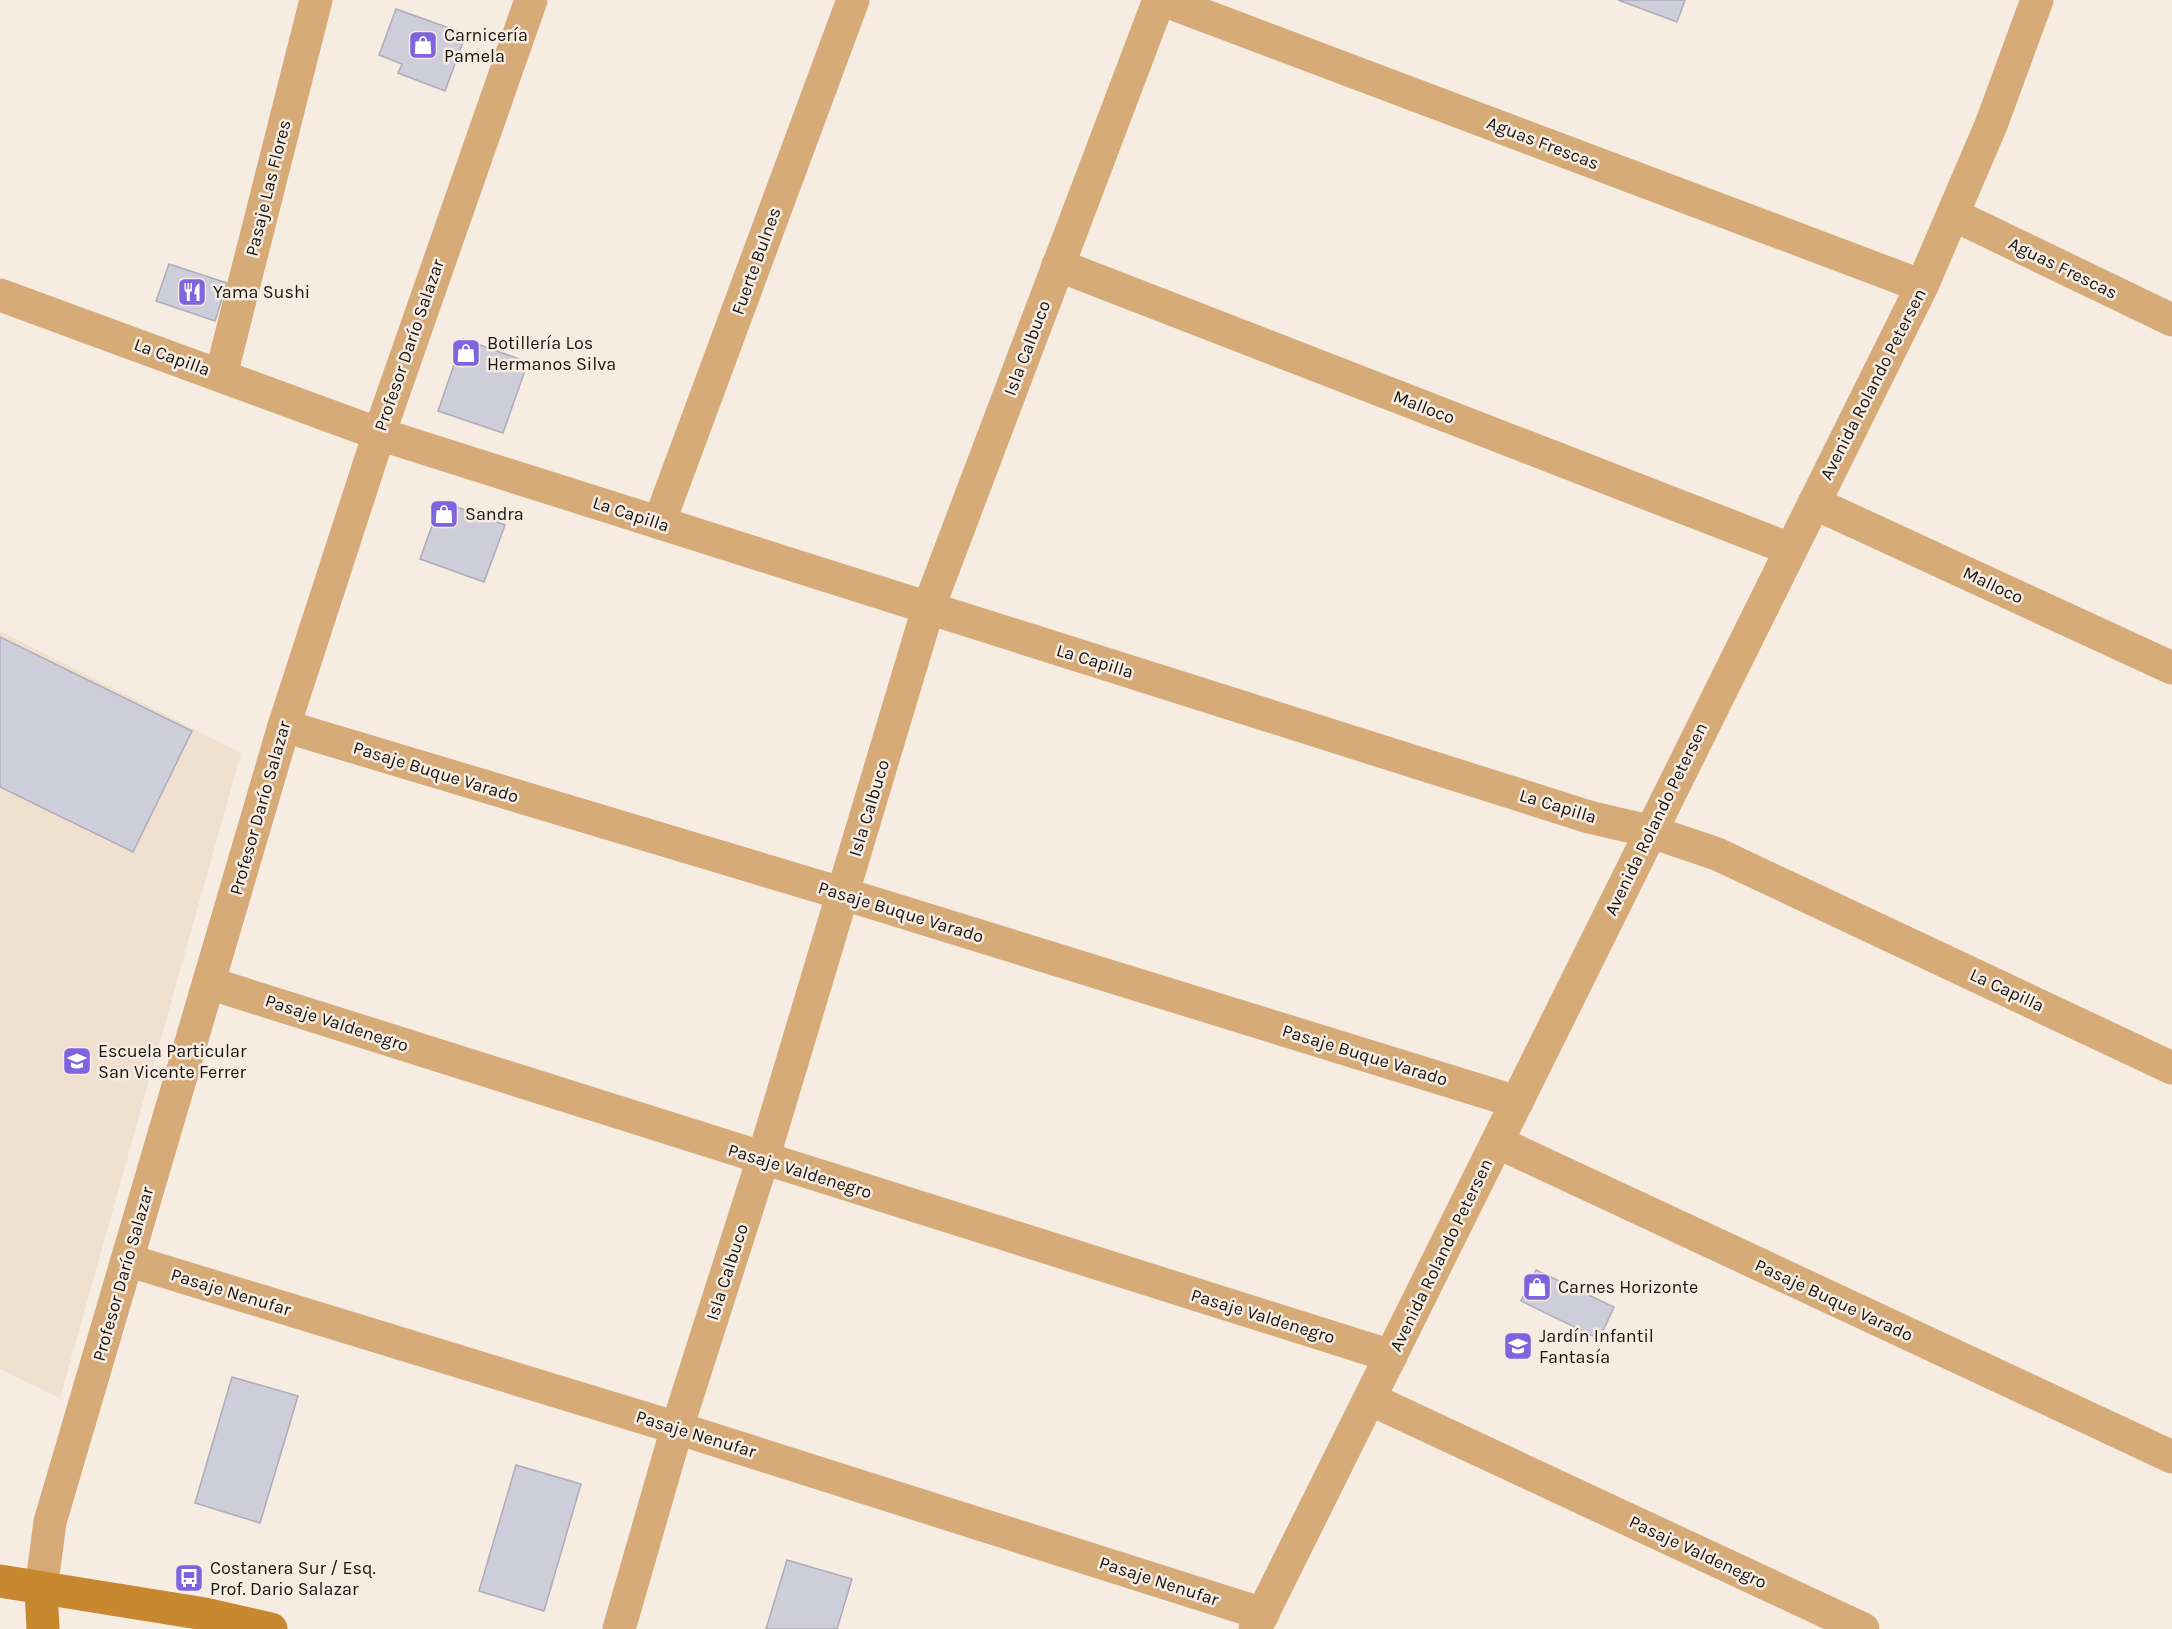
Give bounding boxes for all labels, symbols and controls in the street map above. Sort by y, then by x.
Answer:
place label: Carnicería Pamela [444,24,528,67]
shop icon: Carnicería Pamela [407,29,439,61]
street label: Aguas Frescas [1484,112,1602,174]
street label: Pasaje Las Flores [240,117,296,259]
street label: Fuerte Bulnes [726,204,786,318]
street label: Aguas Frescas [2005,232,2121,304]
street label: Profesor Darío Salazar [369,256,449,434]
restaurant icon: Yama Sushi [176,276,208,308]
place label: Yama Sushi [213,281,310,303]
street label: Avenida Rolando Petersen [1815,285,1931,483]
street label: Isla Calbuco [999,297,1055,399]
place label: Botillería Los Hermanos Silva [487,332,616,375]
street label: La Capilla [131,333,213,381]
shop icon: Botillería Los Hermanos Silva [450,337,482,369]
street label: Malloco [1390,385,1458,429]
street label: La Capilla [590,491,672,537]
shop icon: Sandra [428,498,460,530]
place label: Sandra [465,503,524,525]
street label: Malloco [1959,561,2027,609]
street label: La Capilla [1054,639,1136,683]
street label: Profesor Darío Salazar [225,718,296,898]
street label: Avenida Rolando Petersen [1600,719,1712,919]
street label: Pasaje Buque Varado [351,736,521,808]
street label: Isla Calbuco [844,757,894,859]
street label: La Capilla [1517,784,1599,828]
street label: Pasaje Buque Varado [816,876,986,948]
street label: La Capilla [1966,963,2048,1017]
street label: Pasaje Valdenegro [263,989,411,1057]
street label: Pasaje Buque Varado [1280,1019,1450,1091]
place label: Escuela Particular San Vicente Ferrer [98,1040,247,1083]
school or university icon: Escuela Particular San Vicente Ferrer [61,1045,93,1077]
street label: Pasaje Valdenegro [725,1139,875,1203]
street label: Avenida Rolando Petersen [1385,1155,1497,1355]
street label: Profesor Darío Salazar [88,1184,159,1364]
street label: Isla Calbuco [701,1221,753,1323]
street label: Pasaje Buque Varado [1751,1254,1917,1346]
street label: Pasaje Nenufar [168,1263,294,1321]
shop icon: Carnes Horizonte [1521,1271,1553,1303]
place label: Carnes Horizonte [1558,1276,1698,1298]
street label: Pasaje Valdenegro [1188,1284,1338,1348]
place label: Jardín Infantil Fantasía [1539,1325,1654,1368]
school or university icon: Jardín Infantil Fantasía [1502,1330,1534,1362]
street label: Pasaje Nenufar [633,1405,759,1463]
street label: Pasaje Valdenegro [1626,1510,1770,1594]
street label: Pasaje Nenufar [1096,1551,1222,1611]
place label: Costanera Sur / Esq. Prof. Dario Salazar [210,1557,376,1600]
bus stop icon: Costanera Sur / Esq. Prof. Dario Salazar [173,1562,205,1594]

